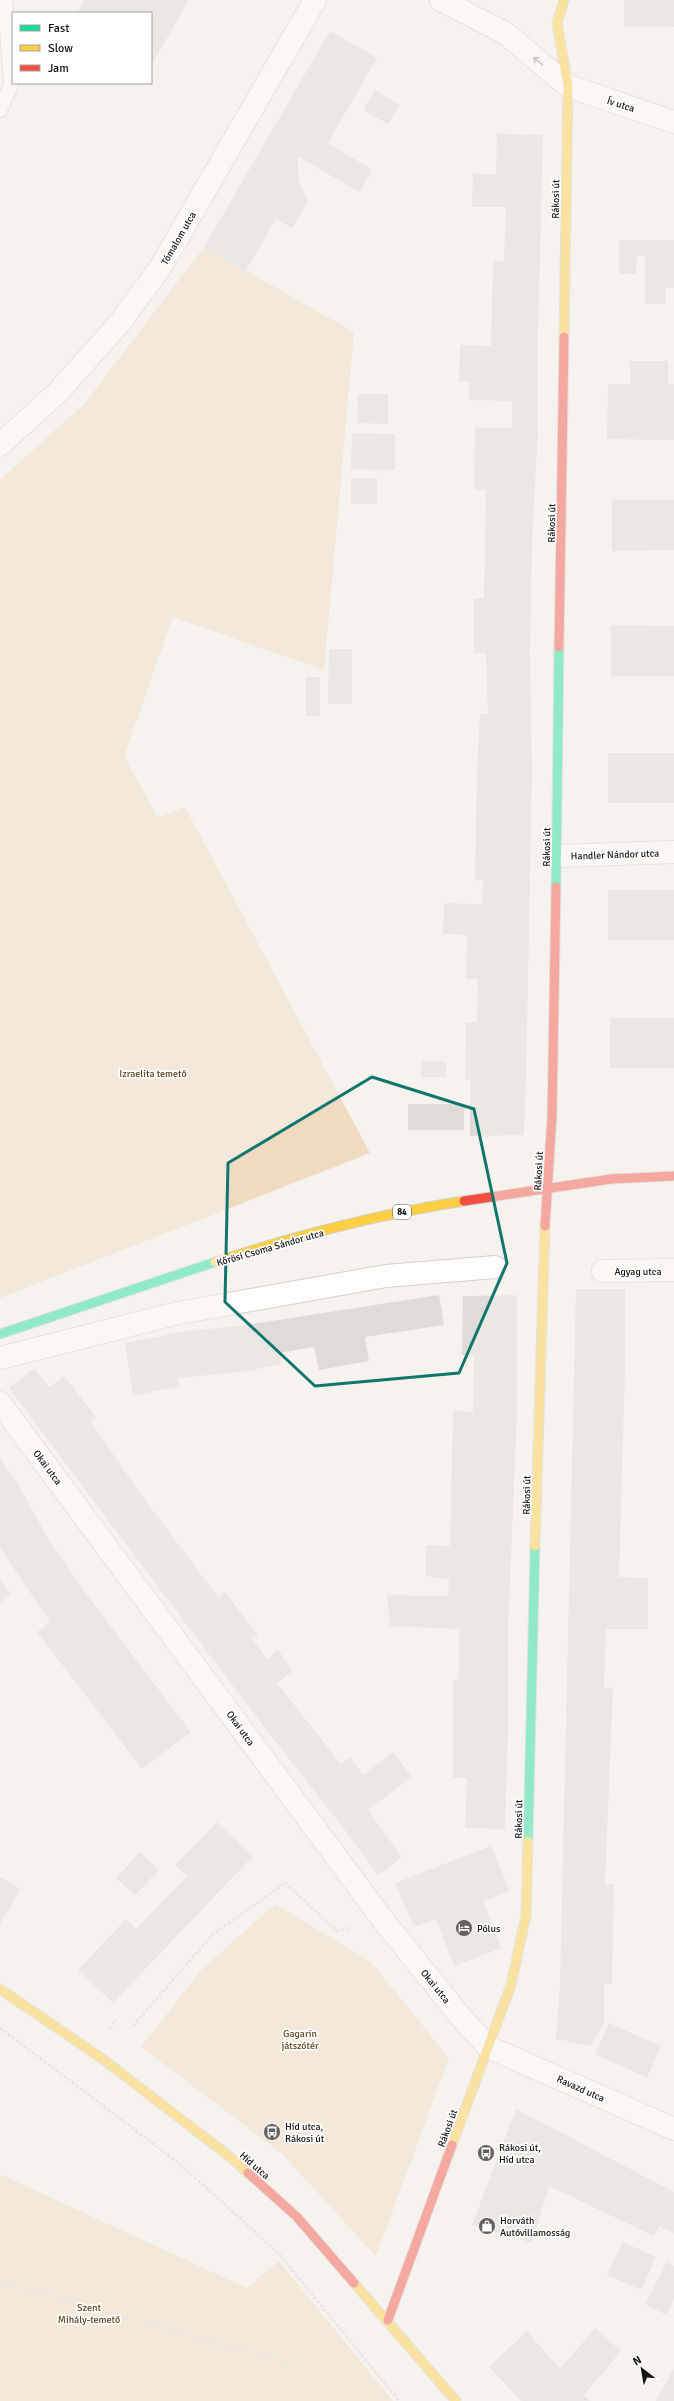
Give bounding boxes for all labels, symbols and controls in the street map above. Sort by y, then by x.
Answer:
legend [12,12,152,84]
text: Fast [48,21,69,36]
text: Slow [48,41,73,56]
one-way arrow [533,57,543,66]
text: Jam [48,61,69,76]
street label: Ív utca [605,94,636,115]
street label: Rákosi út [550,179,562,219]
street label: Tómalom utca [159,210,199,267]
street label: Rákosi út [546,503,558,543]
street label: Rákosi út [541,827,553,867]
street label: Handler Nándor utca [571,847,660,863]
park label: Izraelita temető [119,1068,187,1080]
street label: Rákosi út [532,1151,546,1191]
road number: 84 [393,1205,411,1219]
street label: Kőrösi Csoma Sándor utca [215,1227,325,1269]
street label: Agyag utca [614,1266,662,1278]
street label: Okai utca [30,1448,64,1487]
street label: Rákosi út [521,1475,533,1515]
street label: Okai utca [224,1709,257,1748]
street label: Rákosi út [513,1799,525,1839]
hotel icon: Pólus [454,1918,474,1938]
place label: Pólus [477,1923,501,1935]
street label: Okai utca [418,1967,453,2006]
park label: Gagarin játszótér [281,2028,319,2052]
street label: Ravazd utca [555,2073,606,2105]
street label: Rákosi út [436,2107,460,2149]
place label: Híd utca, Rákosi út [285,2121,325,2145]
bus stop icon: Híd utca, Rákosi út [262,2122,282,2142]
place label: Rákosi út, Híd utca [499,2142,541,2166]
bus stop icon: Rákosi út, Híd utca [476,2143,496,2163]
street label: Híd utca [237,2150,272,2182]
place label: Horváth Autóvillamosság [500,2215,570,2239]
shop icon: Horváth Autóvillamosság [477,2216,497,2236]
park label: Szent Mihály-temető [58,2302,120,2326]
north arrow [622,2349,662,2389]
text: N [630,2353,644,2368]

